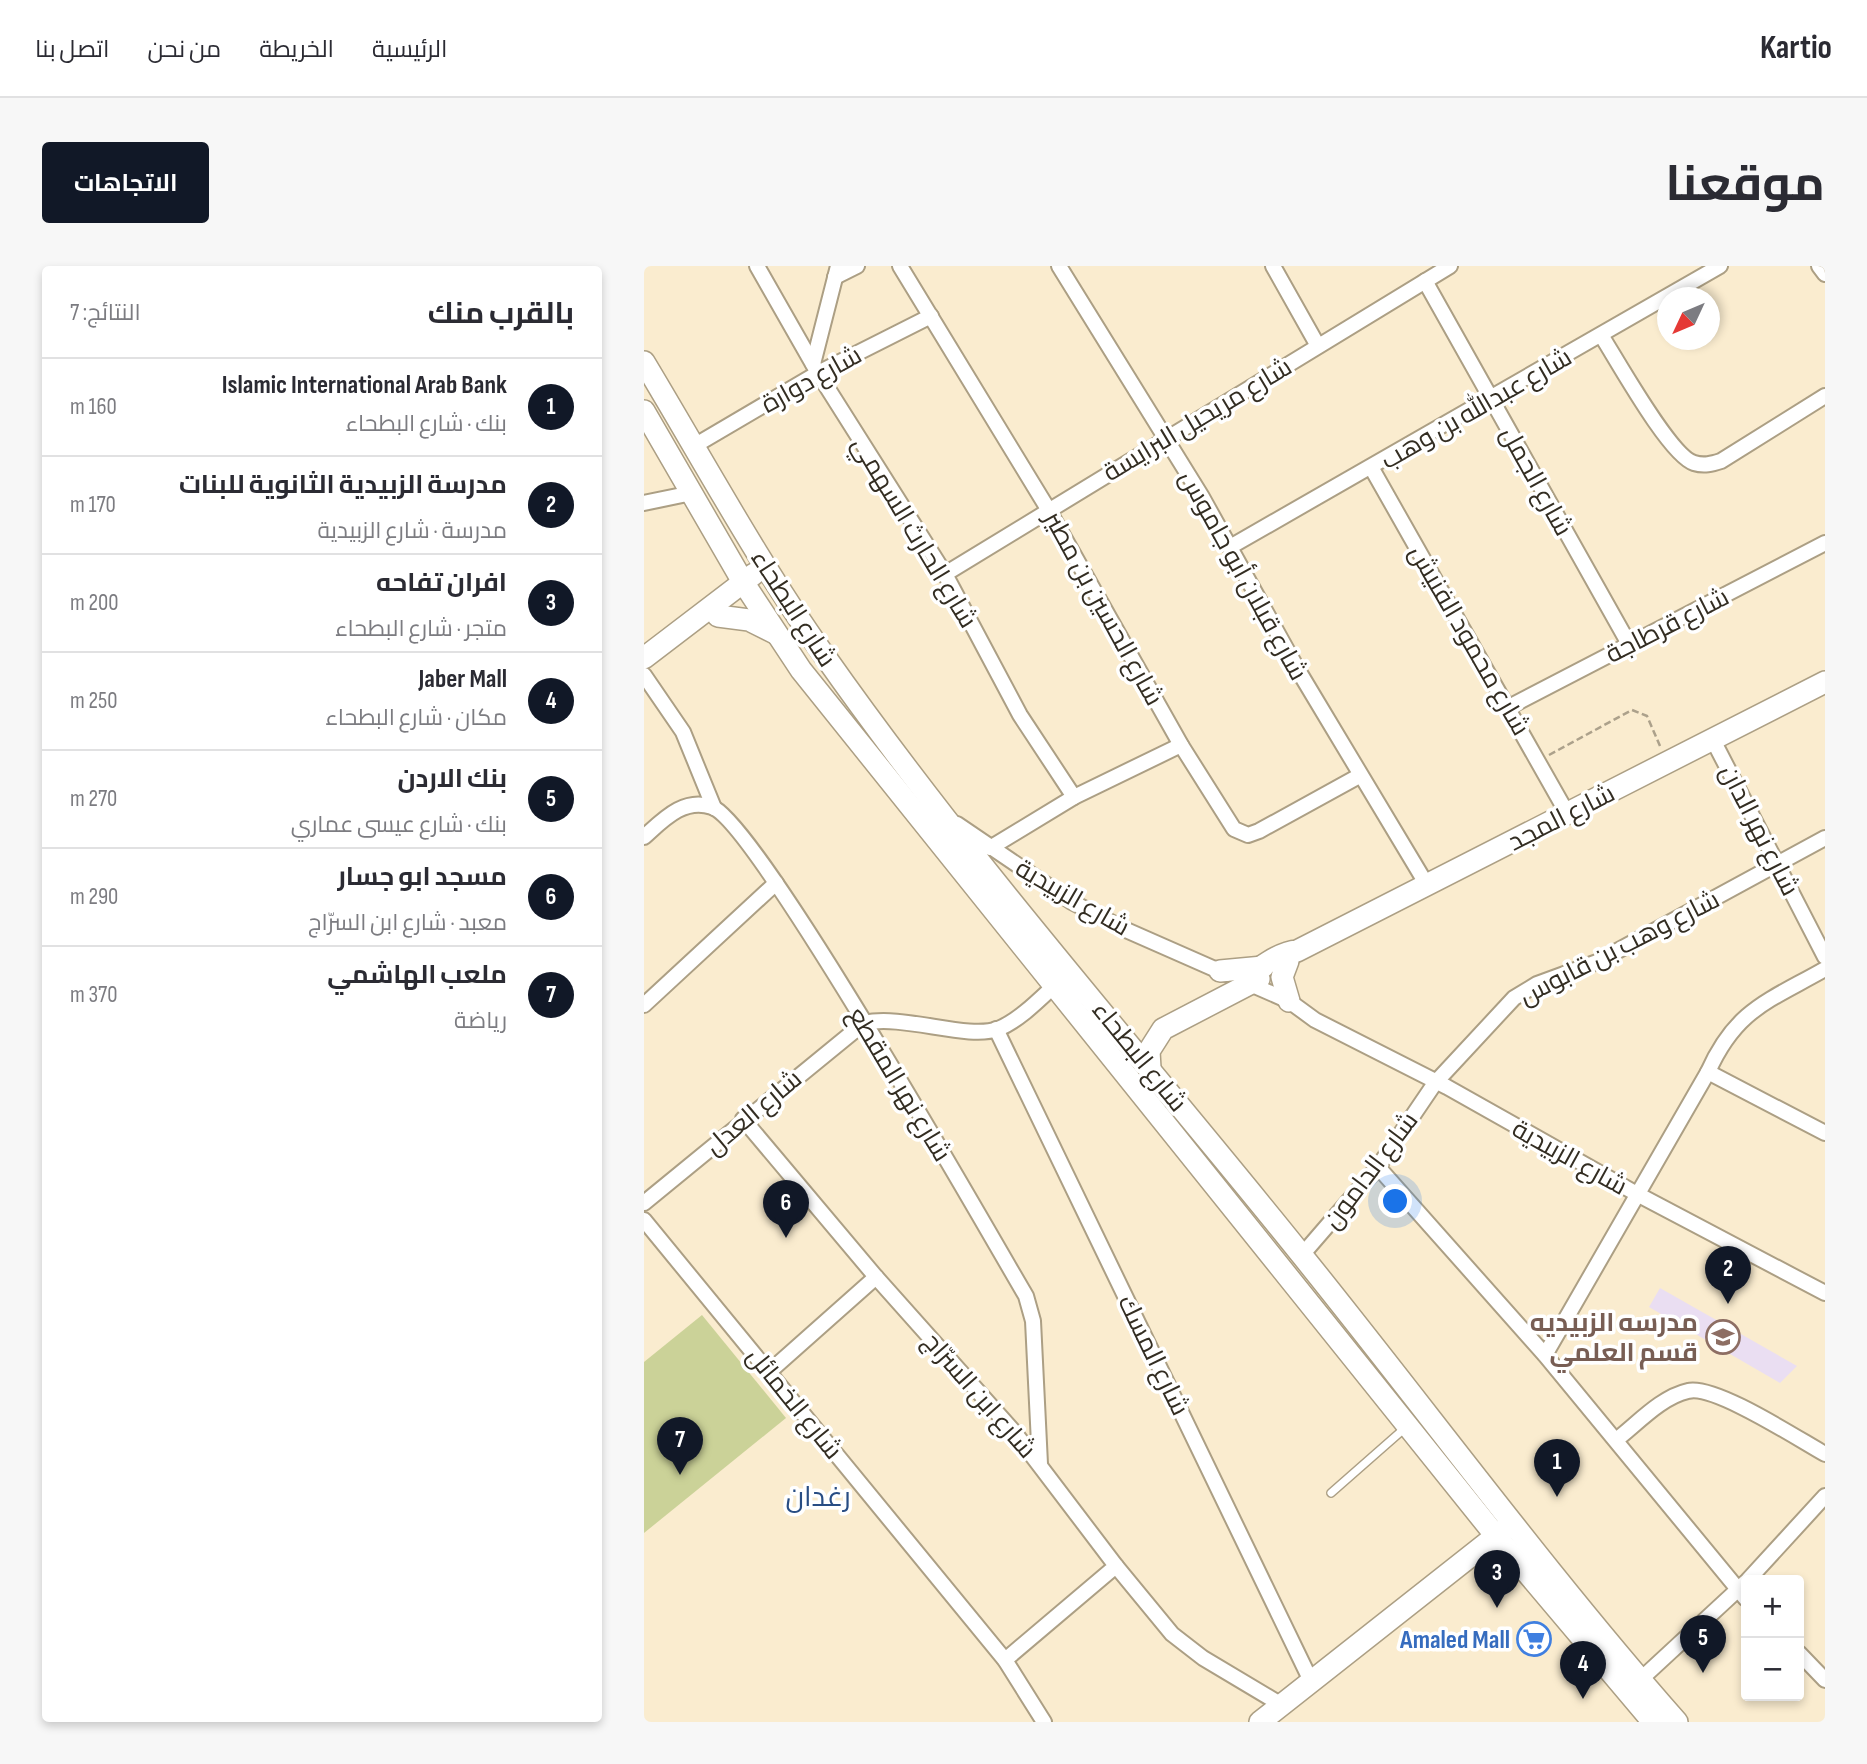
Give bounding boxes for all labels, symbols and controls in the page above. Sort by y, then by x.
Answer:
text: Kartio [1760,28,1832,68]
text: اتصل بنا [35,35,109,64]
text: من نحن [147,35,221,64]
text: الخريطة [259,35,334,64]
text: الرئيسية [372,35,447,64]
button: الاتجاهات [42,142,209,223]
text: موقعنا [1665,156,1825,215]
north arrow [1657,287,1720,350]
text: بالقرب منك [428,296,574,332]
text: النتائج: 7 [70,299,141,327]
street label: شارع عبدالله بن وهب [1374,339,1578,477]
street label: شارع دوارة [756,340,867,421]
street label: شارع مريحيل البرايسة [1098,352,1298,489]
text: Islamic International Arab Bank [222,370,507,401]
text: 160 m [70,393,117,421]
text: 1 [546,393,556,421]
text: بنك · شارع البطحاء [346,410,507,438]
street label: شارع الجمل [1493,422,1578,542]
street label: شارع الحارث السهمي [841,431,983,636]
street label: شارع قبلان أبو جاموس [1172,464,1316,686]
text: مدرسة الزبيدية الثانوية للبنات [179,470,507,501]
text: 170 m [70,491,116,519]
text: 2 [546,491,556,519]
street label: شارع الحسين بن مطير [1035,504,1169,711]
text: مدرسة · شارع الزبيدية [317,517,507,545]
street label: شارع محمود الفنيش [1402,540,1536,741]
street label: شارع البطحاء [743,544,842,673]
text: افران تفاحه [376,568,507,599]
street label: شارع قرطاجة [1601,582,1735,671]
text: 200 m [70,589,118,617]
text: 3 [546,589,556,617]
text: متجر · شارع البطحاء [335,615,507,643]
text: Jaber Mall [418,664,507,695]
text: 250 m [70,687,117,715]
text: 4 [546,687,556,715]
text: مكان · شارع البطحاء [325,704,507,732]
street label: شارع نهر الدان [1712,760,1805,901]
text: بنك الاردن [397,764,507,795]
street label: شارع المجد [1503,778,1620,858]
text: 270 m [70,785,117,813]
text: 5 [546,785,556,813]
text: بنك · شارع عيسى عماري [291,811,507,839]
street label: شارع الزبيدية [1010,853,1135,943]
text: مسجد ابو جسار [337,862,507,893]
text: 290 m [70,883,118,911]
text: 6 [546,883,556,911]
street label: شارع وهب بن قابوس [1514,884,1725,1012]
text: معبد · شارع ابن السرّاج [308,909,507,937]
text: ملعب الهاشمي [327,960,507,991]
text: 370 m [70,981,117,1009]
text: 7 [546,981,556,1009]
street label: شارع البطحاء [1085,995,1193,1118]
street label: شارع نهر المقطع [840,1002,957,1168]
text: رياضة [454,1007,507,1035]
street label: شارع العدل [699,1064,809,1162]
street label: شارع الدامون [1317,1106,1425,1236]
street label: شارع الزبيدية [1506,1114,1632,1203]
pin: 6 [763,1180,809,1238]
your location [1378,1184,1412,1218]
pin: 2 [1705,1246,1751,1304]
street label: شارع المسك [1110,1291,1195,1421]
place label: مدرسه الزبيديه قسم العلمي [1530,1308,1698,1373]
school or university icon: مدرسه الزبيديه قسم العلمي [1704,1318,1742,1356]
street label: شارع ابن السرّاج [916,1327,1042,1465]
street label: شارع الخمائل [739,1342,848,1466]
pin: 7 [657,1417,703,1475]
pin: 1 [1534,1439,1580,1497]
district label: رغدان [785,1481,851,1514]
pin: 3 [1474,1550,1520,1608]
map controls [1741,1575,1804,1701]
button: + [1741,1575,1804,1638]
pin: 5 [1680,1615,1726,1673]
supermarket icon: Amaled Mall [1515,1620,1553,1658]
place label: Amaled Mall [1399,1625,1510,1656]
button: − [1741,1638,1804,1701]
pin: 4 [1560,1641,1606,1699]

